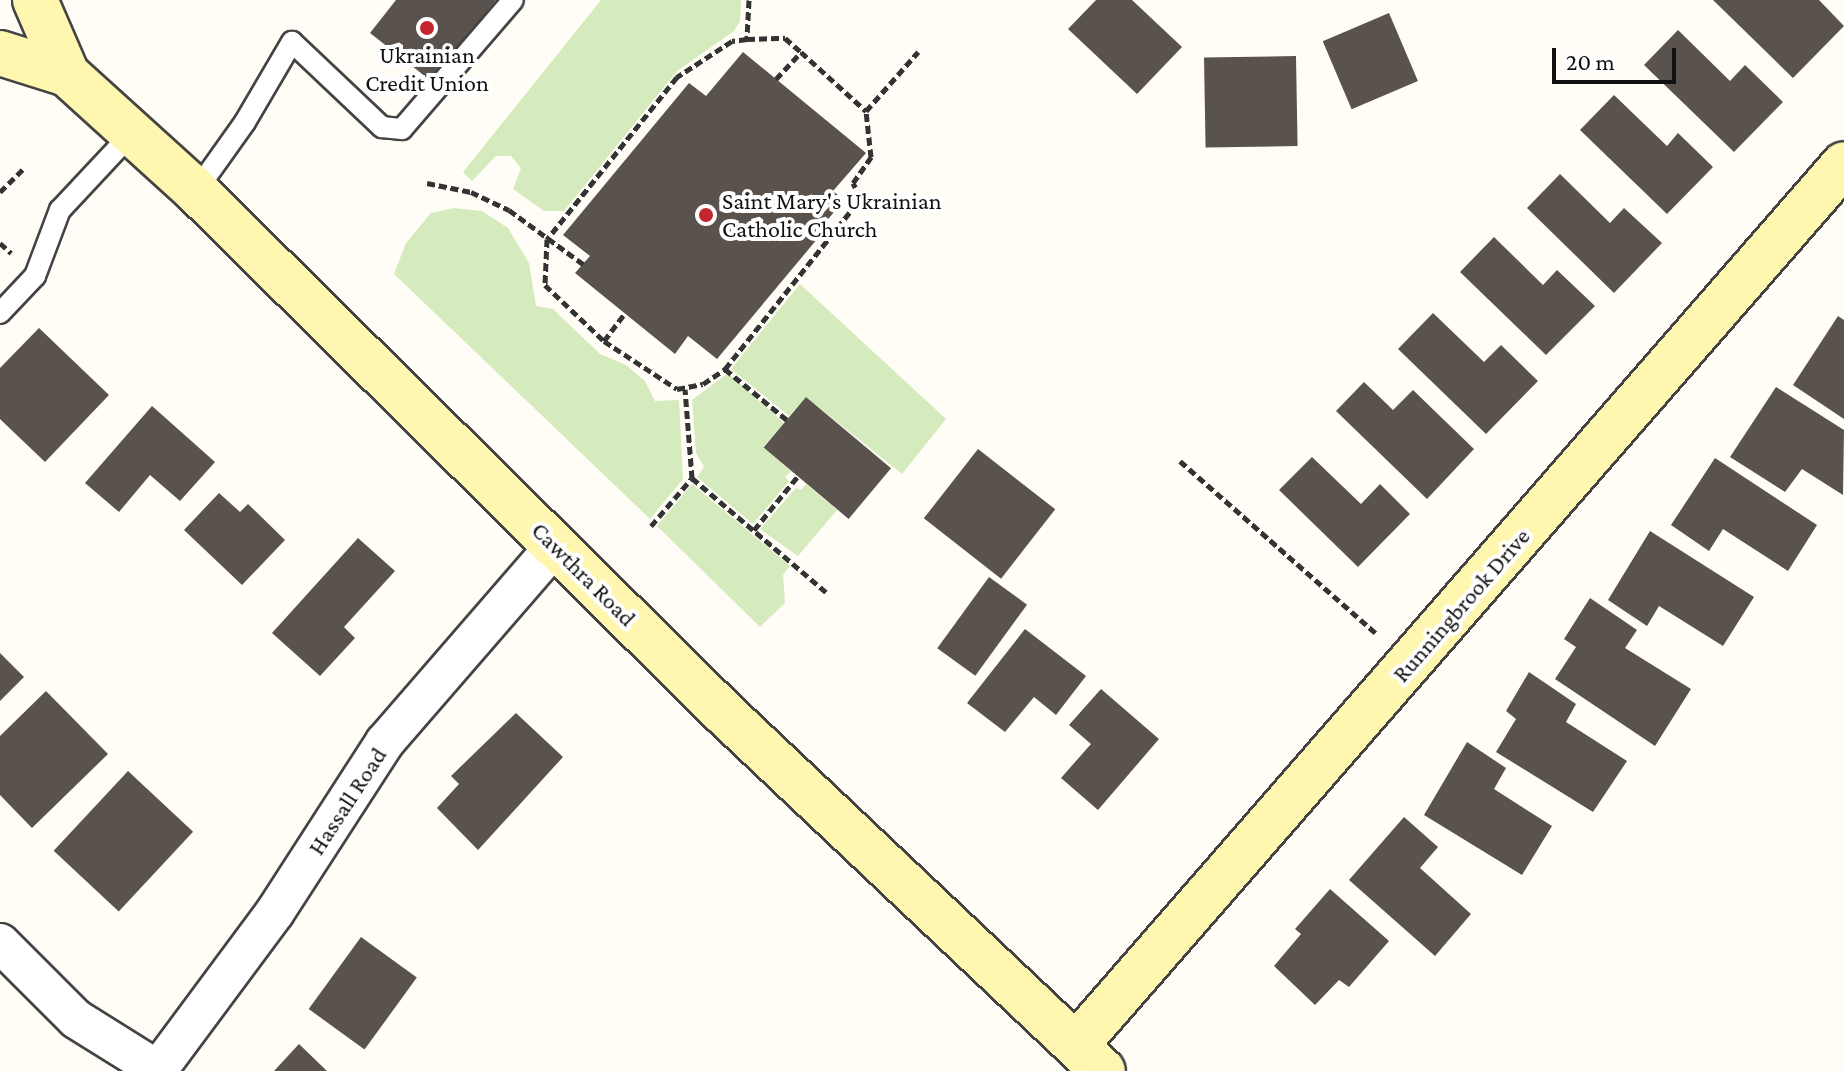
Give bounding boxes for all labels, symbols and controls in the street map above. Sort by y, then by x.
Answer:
marker: Ukrainian Credit Union [418,19,436,37]
scale bar [1556,32,1680,82]
place label: Ukrainian Credit Union [365,41,489,97]
text: 20 m [1566,48,1615,75]
place label: Saint Mary's Ukrainian Catholic Church [722,187,942,243]
marker: Saint Mary's Ukrainian Catholic Church [697,206,715,224]
street label: Cawthra Road [526,516,642,632]
street label: Runningbrook Drive [1386,522,1536,688]
street label: Hassall Road [302,742,392,860]

